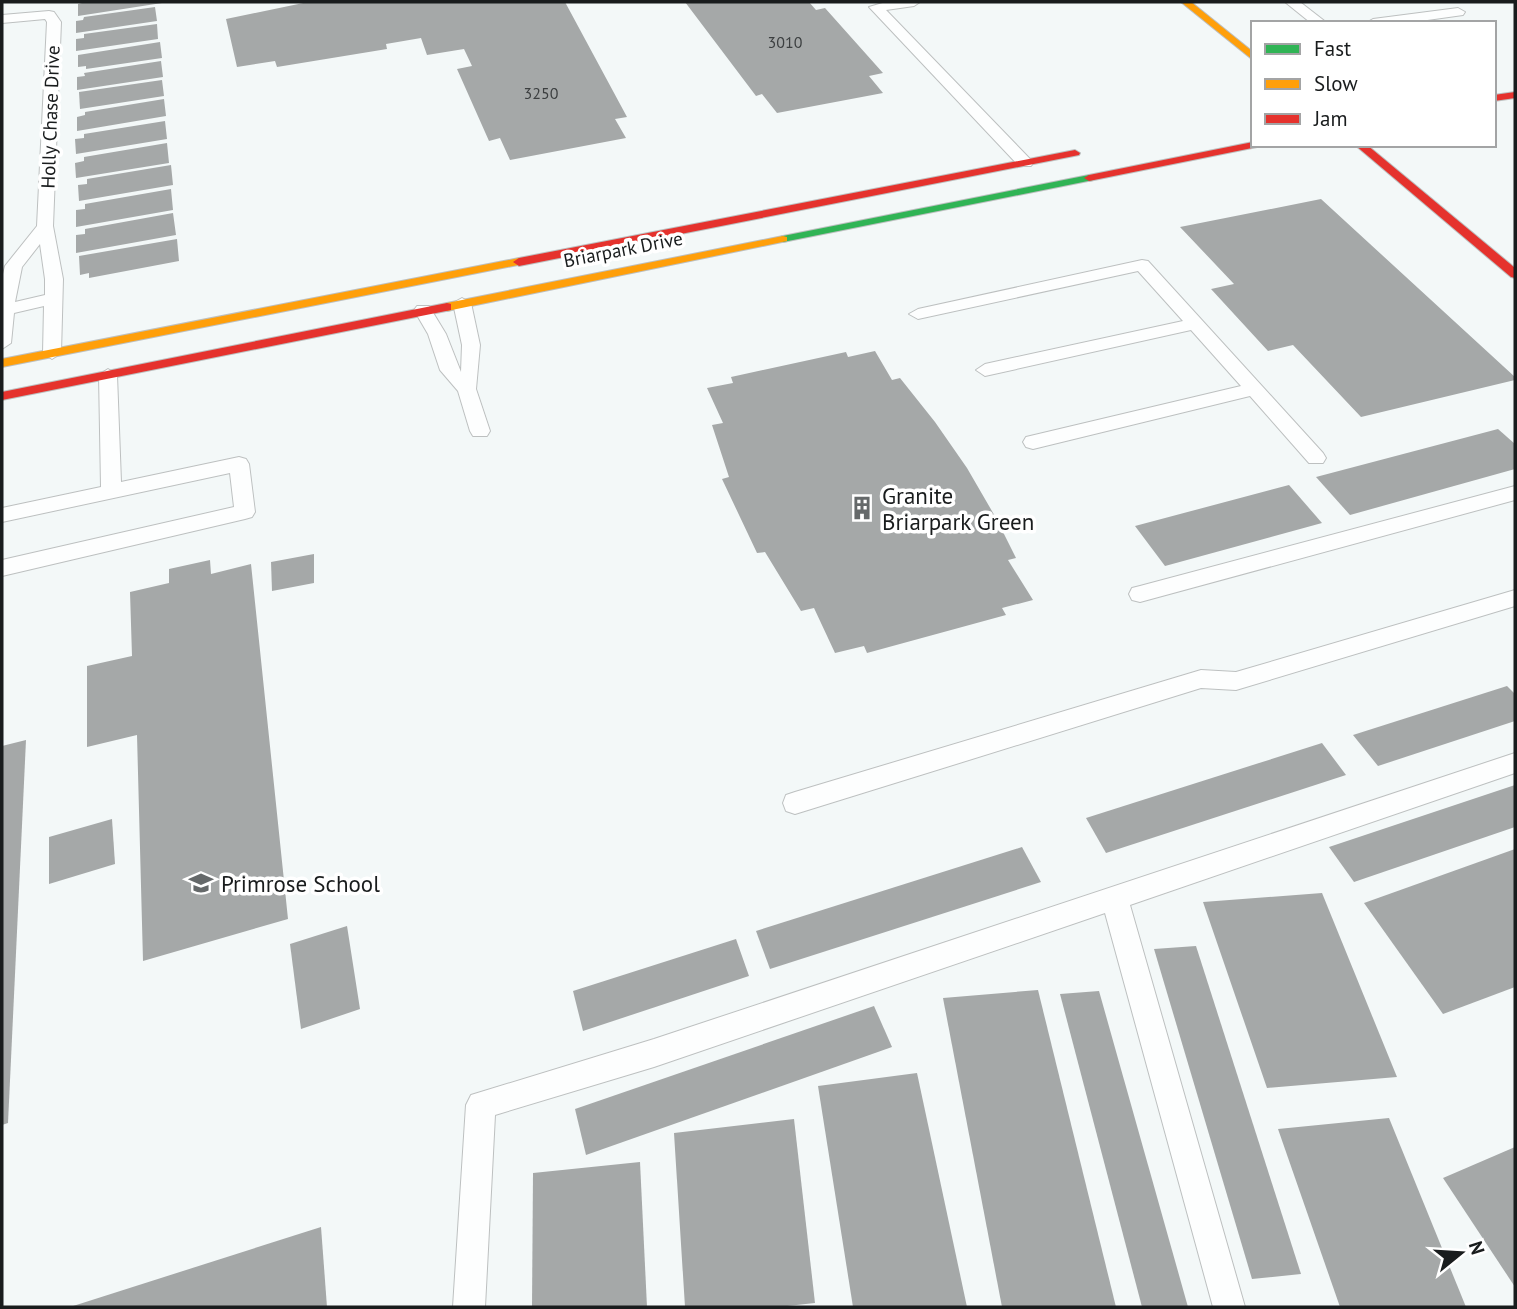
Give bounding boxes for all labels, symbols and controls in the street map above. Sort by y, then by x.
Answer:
legend [1251,21,1496,147]
house number: 3010 [768,32,803,52]
text: Fast [1314,35,1351,62]
street label: Holly Chase Drive [36,45,64,189]
text: Slow [1314,70,1358,97]
house number: 3250 [524,83,559,103]
text: Jam [1313,105,1348,132]
street label: Briarpark Drive [561,226,685,272]
place label: Granite Briarpark Green [882,481,1034,536]
building icon: Granite Briarpark Green [848,494,876,522]
school or university icon: Primrose School [187,869,215,897]
place label: Primrose School [221,869,380,898]
north arrow [1426,1218,1496,1288]
text: N [1464,1238,1491,1257]

